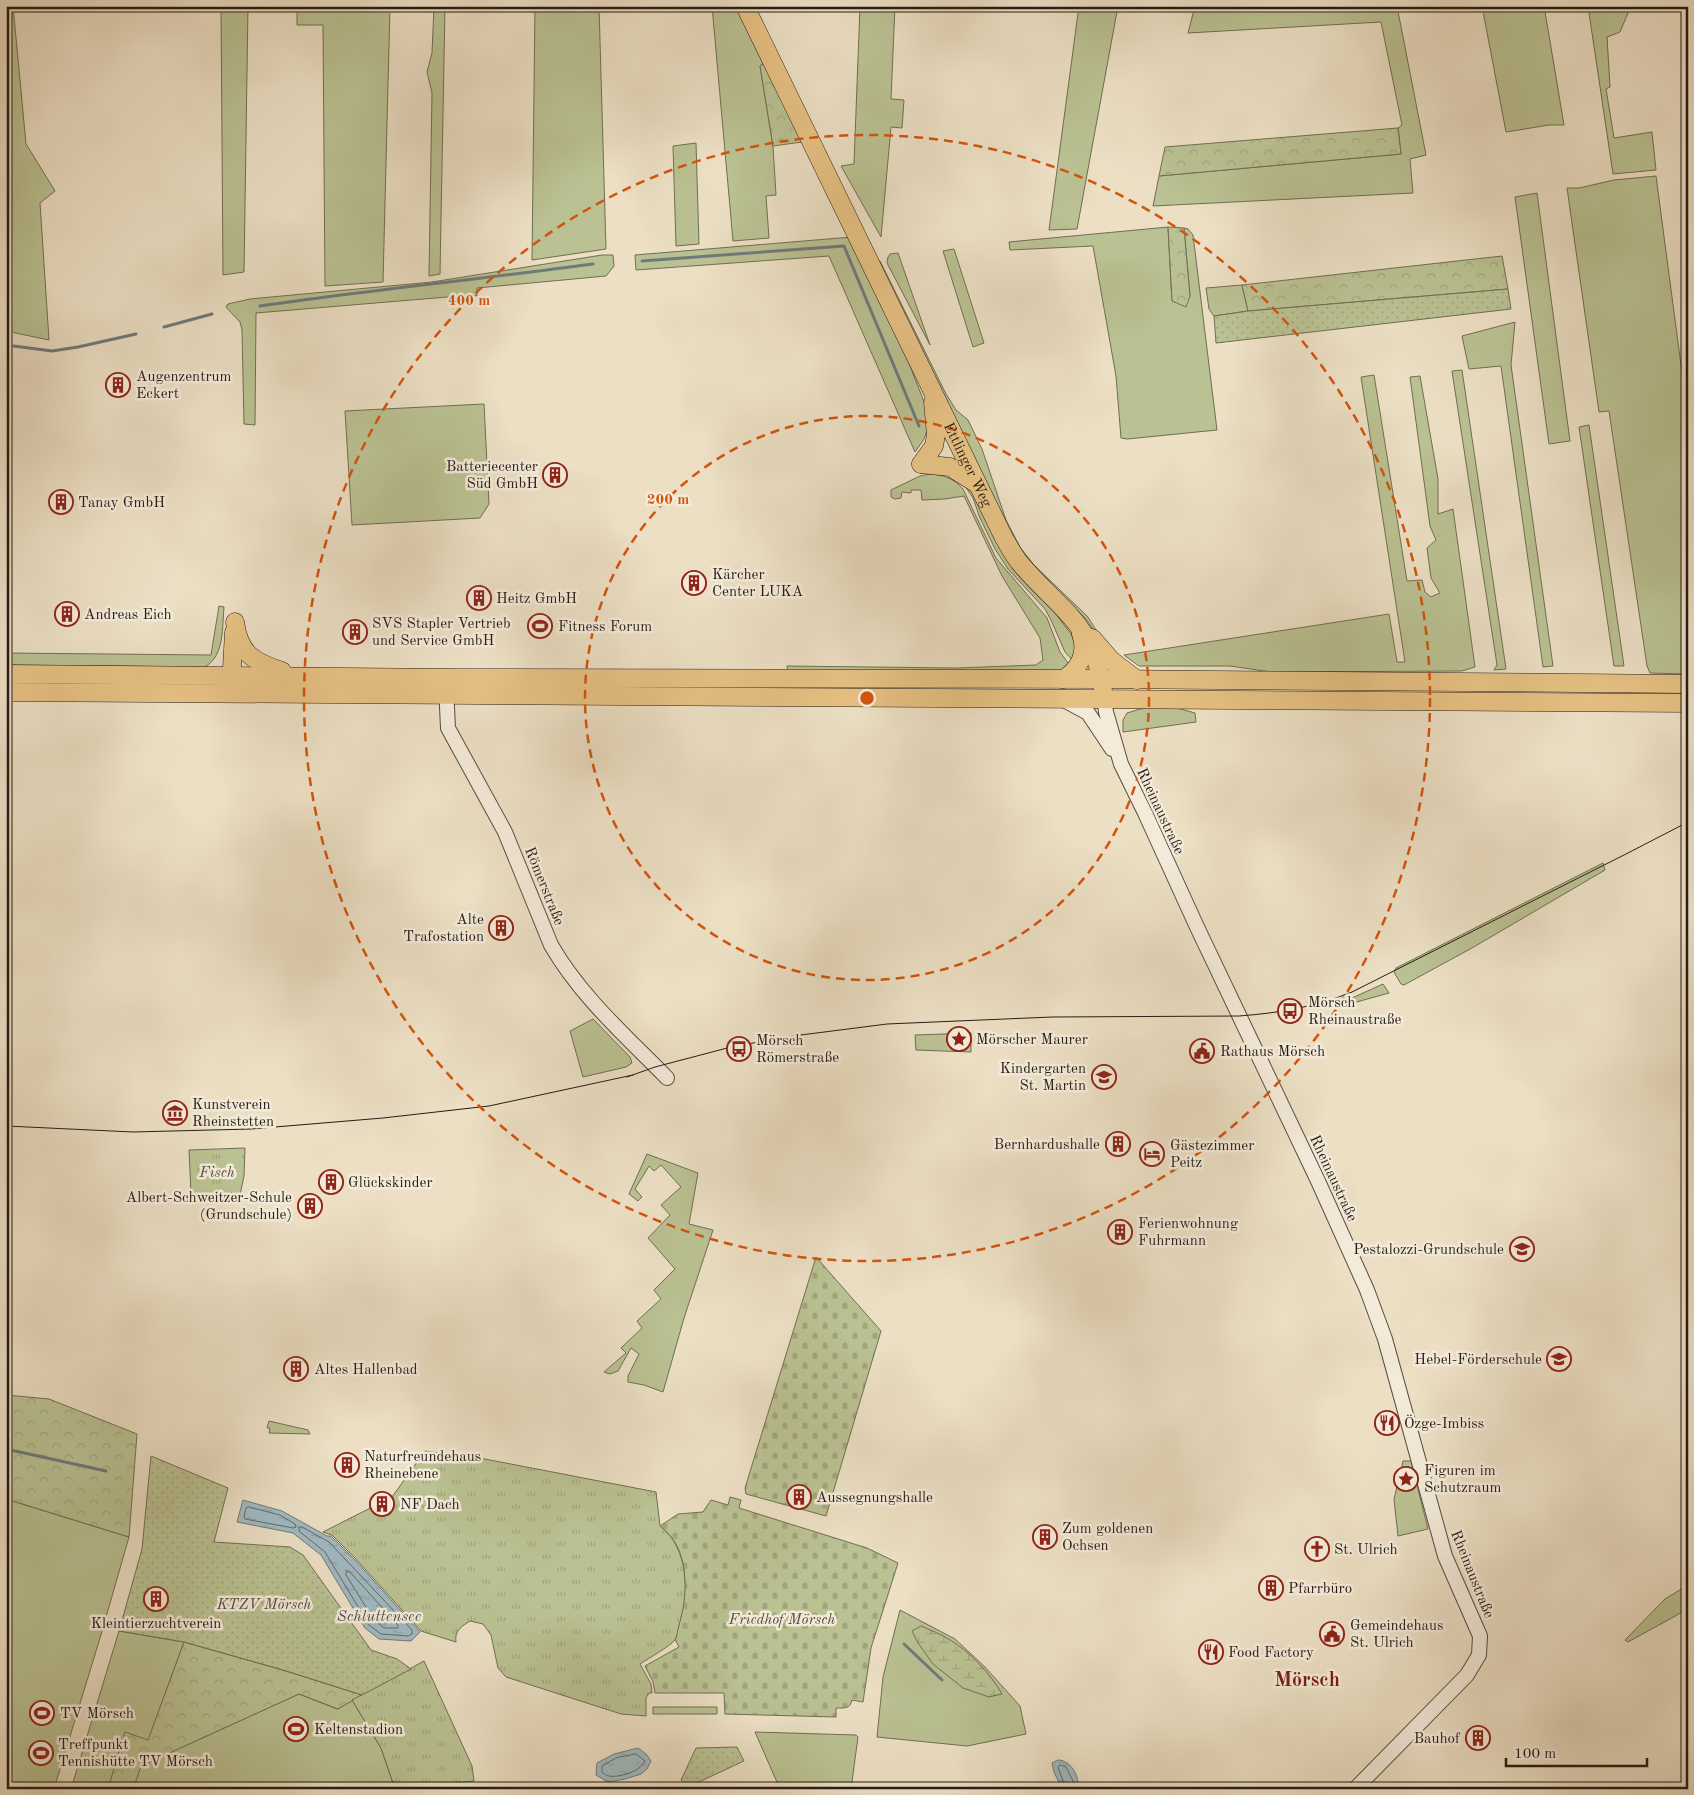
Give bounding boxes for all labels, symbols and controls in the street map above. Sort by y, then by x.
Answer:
text: 400 m [448,294,490,309]
place label: Augenzentrum Eckert [136,370,232,402]
building icon: Augenzentrum Eckert [105,372,131,398]
street label: Ettlinger Weg [940,421,994,510]
place label: Batteriecenter Süd GmbH [446,460,538,492]
building icon: Batteriecenter Süd GmbH [542,462,568,488]
building icon: Tanay GmbH [48,489,74,515]
text: 200 m [647,493,689,508]
place label: Tanay GmbH [78,496,165,511]
place label: Kärcher Center LUKA [712,568,804,600]
building icon: Kärcher Center LUKA [681,570,707,596]
building icon: Heitz GmbH [466,585,492,611]
place label: Heitz GmbH [496,592,577,607]
building icon: Andreas Eich [54,601,80,627]
place label: Andreas Eich [84,608,172,623]
sports icon: Fitness Forum [527,613,553,639]
place label: SVS Stapler Vertrieb und Service GmbH [372,617,511,649]
building icon: SVS Stapler Vertrieb und Service GmbH [342,619,368,645]
place label: Fitness Forum [558,620,652,635]
centre of rings [858,689,876,707]
street label: Rheinaustraße [1133,766,1186,857]
street label: Römerstraße [521,845,566,928]
place label: Alte Trafostation [403,913,484,945]
building icon: Alte Trafostation [488,915,514,941]
place label: Mörsch Rheinaustraße [1308,996,1402,1028]
bus stop icon: Mörsch Rheinaustraße [1277,998,1303,1024]
place icon: Mörscher Maurer [946,1026,972,1052]
place label: Mörscher Maurer [976,1033,1088,1048]
place label: Mörsch Römerstraße [756,1034,839,1066]
bus stop icon: Mörsch Römerstraße [726,1036,752,1062]
public building icon: Rathaus Mörsch [1189,1038,1215,1064]
place label: Rathaus Mörsch [1220,1045,1325,1060]
place label: Kindergarten St. Martin [1000,1062,1086,1094]
school or university icon: Kindergarten St. Martin [1091,1064,1117,1090]
place label: Kunstverein Rheinstetten [192,1098,274,1130]
museum icon: Kunstverein Rheinstetten [162,1100,188,1126]
building icon: Bernhardushalle [1105,1131,1131,1157]
street label: Rheinaustraße [1306,1133,1359,1224]
place label: Bernhardushalle [994,1138,1100,1153]
place label: Gästezimmer Peitz [1170,1139,1254,1171]
hotel icon: Gästezimmer Peitz [1139,1141,1165,1167]
park label: Fisch [198,1166,235,1181]
building icon: Glückskinder [318,1169,344,1195]
place label: Glückskinder [348,1176,433,1191]
place label: Albert-Schweitzer-Schule (Grundschule) [126,1191,292,1223]
building icon: Albert-Schweitzer-Schule (Grundschule) [297,1193,323,1219]
place label: Ferienwohnung Fuhrmann [1138,1217,1238,1249]
building icon: Ferienwohnung Fuhrmann [1107,1219,1133,1245]
school or university icon: Pestalozzi-Grundschule [1509,1236,1535,1262]
place label: Pestalozzi-Grundschule [1353,1243,1504,1258]
school or university icon: Hebel-Förderschule [1546,1346,1572,1372]
place label: Hebel-Förderschule [1414,1353,1542,1368]
building icon: Altes Hallenbad [283,1356,309,1382]
place label: Altes Hallenbad [314,1363,418,1378]
restaurant icon: Özge-Imbiss [1374,1410,1400,1436]
place label: Özge-Imbiss [1404,1414,1484,1432]
place label: Naturfreundehaus Rheinebene [364,1450,481,1482]
building icon: Naturfreundehaus Rheinebene [334,1452,360,1478]
place label: Figuren im Schutzraum [1424,1464,1501,1496]
place icon: Figuren im Schutzraum [1393,1466,1419,1492]
building icon: Aussegnungshalle [786,1484,812,1510]
building icon: NF Dach [369,1491,395,1517]
place label: Aussegnungshalle [816,1491,933,1506]
place label: NF Dach [400,1498,460,1513]
place label: Zum goldenen Ochsen [1062,1522,1153,1554]
building icon: Zum goldenen Ochsen [1032,1524,1058,1550]
street label: Rheinaustraße [1447,1528,1496,1621]
church icon: St. Ulrich [1304,1536,1330,1562]
place label: St. Ulrich [1334,1543,1398,1558]
building icon: Pfarrbüro [1258,1575,1284,1601]
place label: Pfarrbüro [1288,1582,1352,1597]
building icon: Kleintierzuchtverein [143,1586,169,1612]
park label: KTZV Mörsch [216,1598,312,1613]
water label: Schluttensee [337,1609,422,1625]
park label: Friedhof Mörsch [728,1613,836,1628]
place label: Kleintierzuchtverein [91,1617,221,1632]
place label: Gemeindehaus St. Ulrich [1350,1619,1443,1651]
public building icon: Gemeindehaus St. Ulrich [1319,1621,1345,1647]
restaurant icon: Food Factory [1198,1639,1224,1665]
place label: Food Factory [1228,1646,1314,1661]
district label: Mörsch [1274,1671,1340,1691]
sports icon: TV Mörsch [29,1700,55,1726]
place label: TV Mörsch [60,1707,134,1722]
sports icon: Keltenstadion [283,1716,309,1742]
place label: Keltenstadion [314,1723,403,1738]
building icon: Bauhof [1465,1725,1491,1751]
place label: Bauhof [1414,1732,1461,1747]
scale bar [1506,1735,1648,1767]
place label: Treffpunkt Tennishütte TV Mörsch [58,1738,213,1770]
sports icon: Treffpunkt Tennishütte TV Mörsch [28,1740,54,1766]
text: 100 m [1514,1747,1556,1762]

